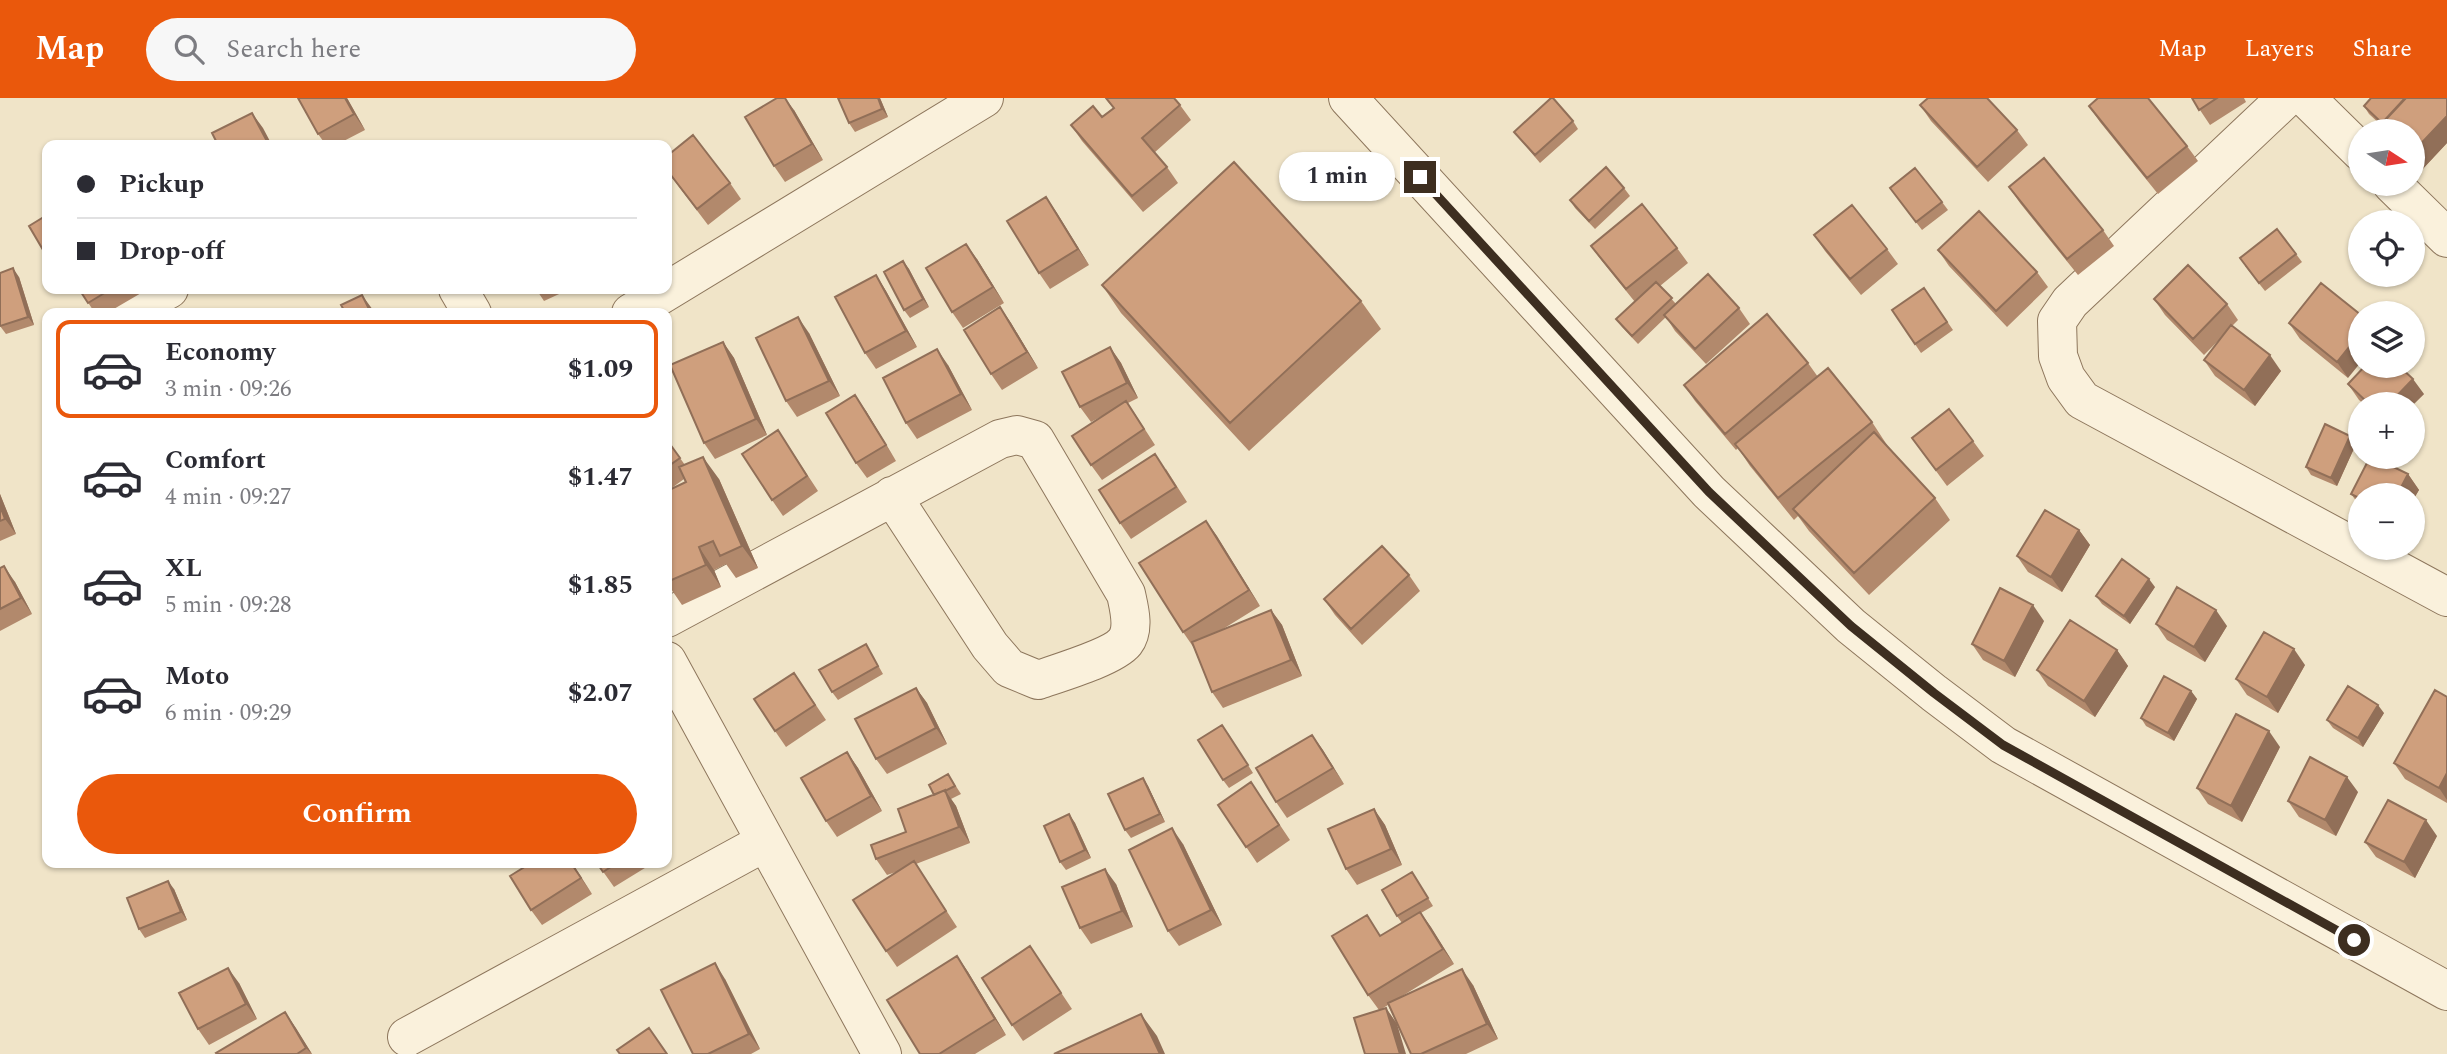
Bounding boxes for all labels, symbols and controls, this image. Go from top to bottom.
search box [146,18,636,81]
text: Map [35,24,104,74]
text: Search here [226,29,361,69]
icon: search [170,30,208,68]
text: Map [2158,31,2207,67]
text: Layers [2245,31,2315,67]
text: Share [2353,31,2412,67]
north arrow [2348,119,2426,196]
map controls [2348,119,2425,560]
callout: 1 min [1280,153,1396,202]
text: 1 min [1306,159,1368,194]
route end [1404,161,1436,193]
text: Pickup [119,164,204,204]
button: locate [2348,210,2425,287]
text: Drop-off [119,231,224,271]
button: layers [2348,301,2425,378]
text: Economy [165,332,275,372]
icon: car [81,338,144,401]
text: $1.09 [568,349,633,389]
text: 3 min · 09:26 [165,372,292,407]
button: + [2348,392,2425,469]
text: Comfort [165,440,266,480]
icon: car [81,446,144,509]
text: $1.47 [568,457,633,497]
text: 4 min · 09:27 [165,480,292,515]
button: − [2348,483,2425,560]
text: XL [165,548,202,588]
icon: car [81,554,144,617]
text: $1.85 [568,565,633,605]
text: 5 min · 09:28 [165,588,292,623]
text: Moto [165,656,229,696]
icon: car [81,662,144,725]
text: $2.07 [568,673,633,713]
text: 6 min · 09:29 [165,696,292,731]
button: Confirm [77,774,637,854]
route start [2338,924,2370,956]

